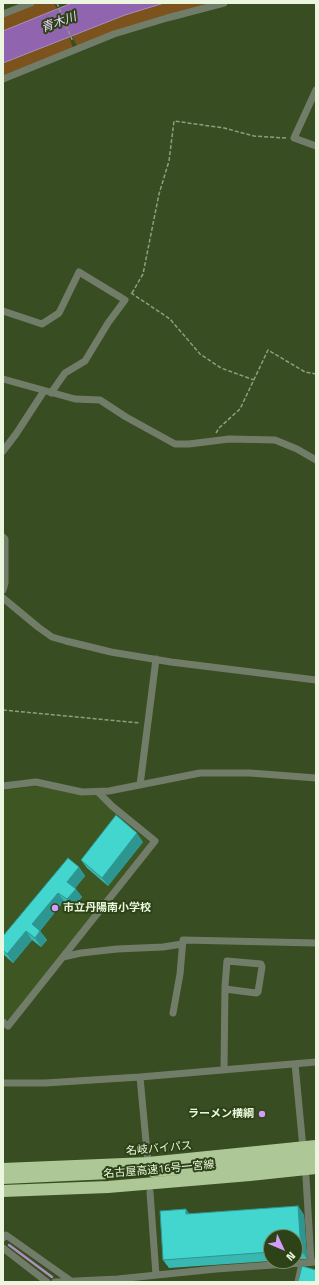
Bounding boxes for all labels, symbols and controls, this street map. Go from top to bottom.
water label: 青木川 [40,10,78,36]
place label: 市立丹陽南小学校 [63,901,151,915]
marker: 市立丹陽南小学校 [50,903,60,913]
place label: ラーメン横綱 [188,1107,254,1121]
marker: ラーメン横綱 [257,1109,267,1119]
street label: 名岐バイパス [126,1140,192,1158]
street label: 名古屋高速16号一宮線 [103,1159,215,1181]
north arrow [263,1229,303,1269]
text: N [283,1248,299,1265]

